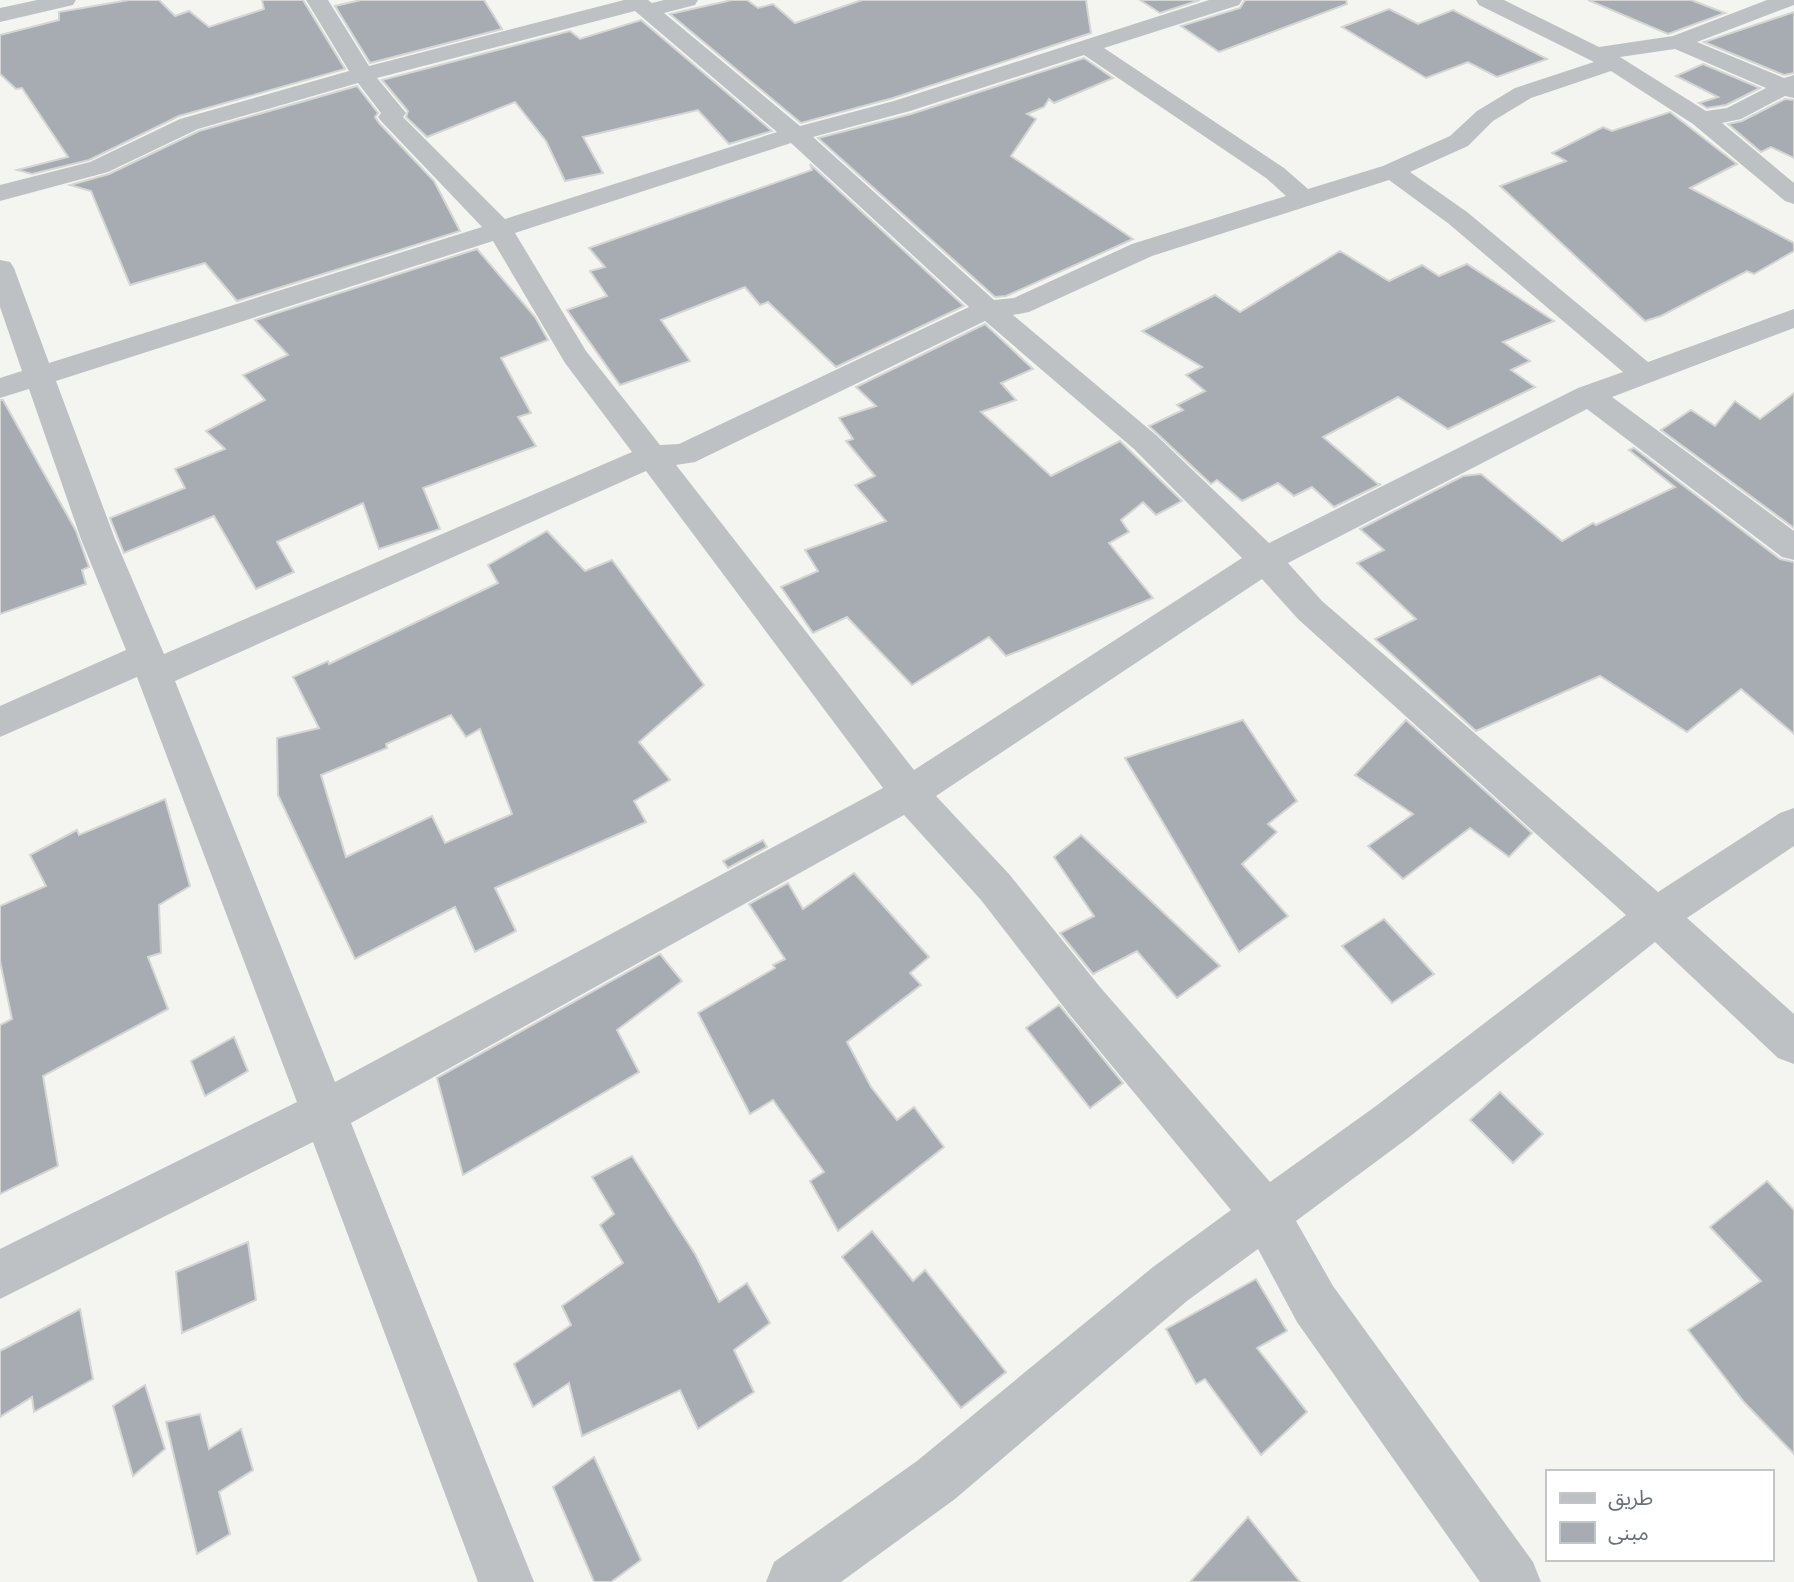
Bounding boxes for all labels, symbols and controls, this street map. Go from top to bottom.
legend [1546,1470,1773,1561]
text: طريق [1608,1485,1653,1511]
text: مبنى [1608,1520,1649,1545]

